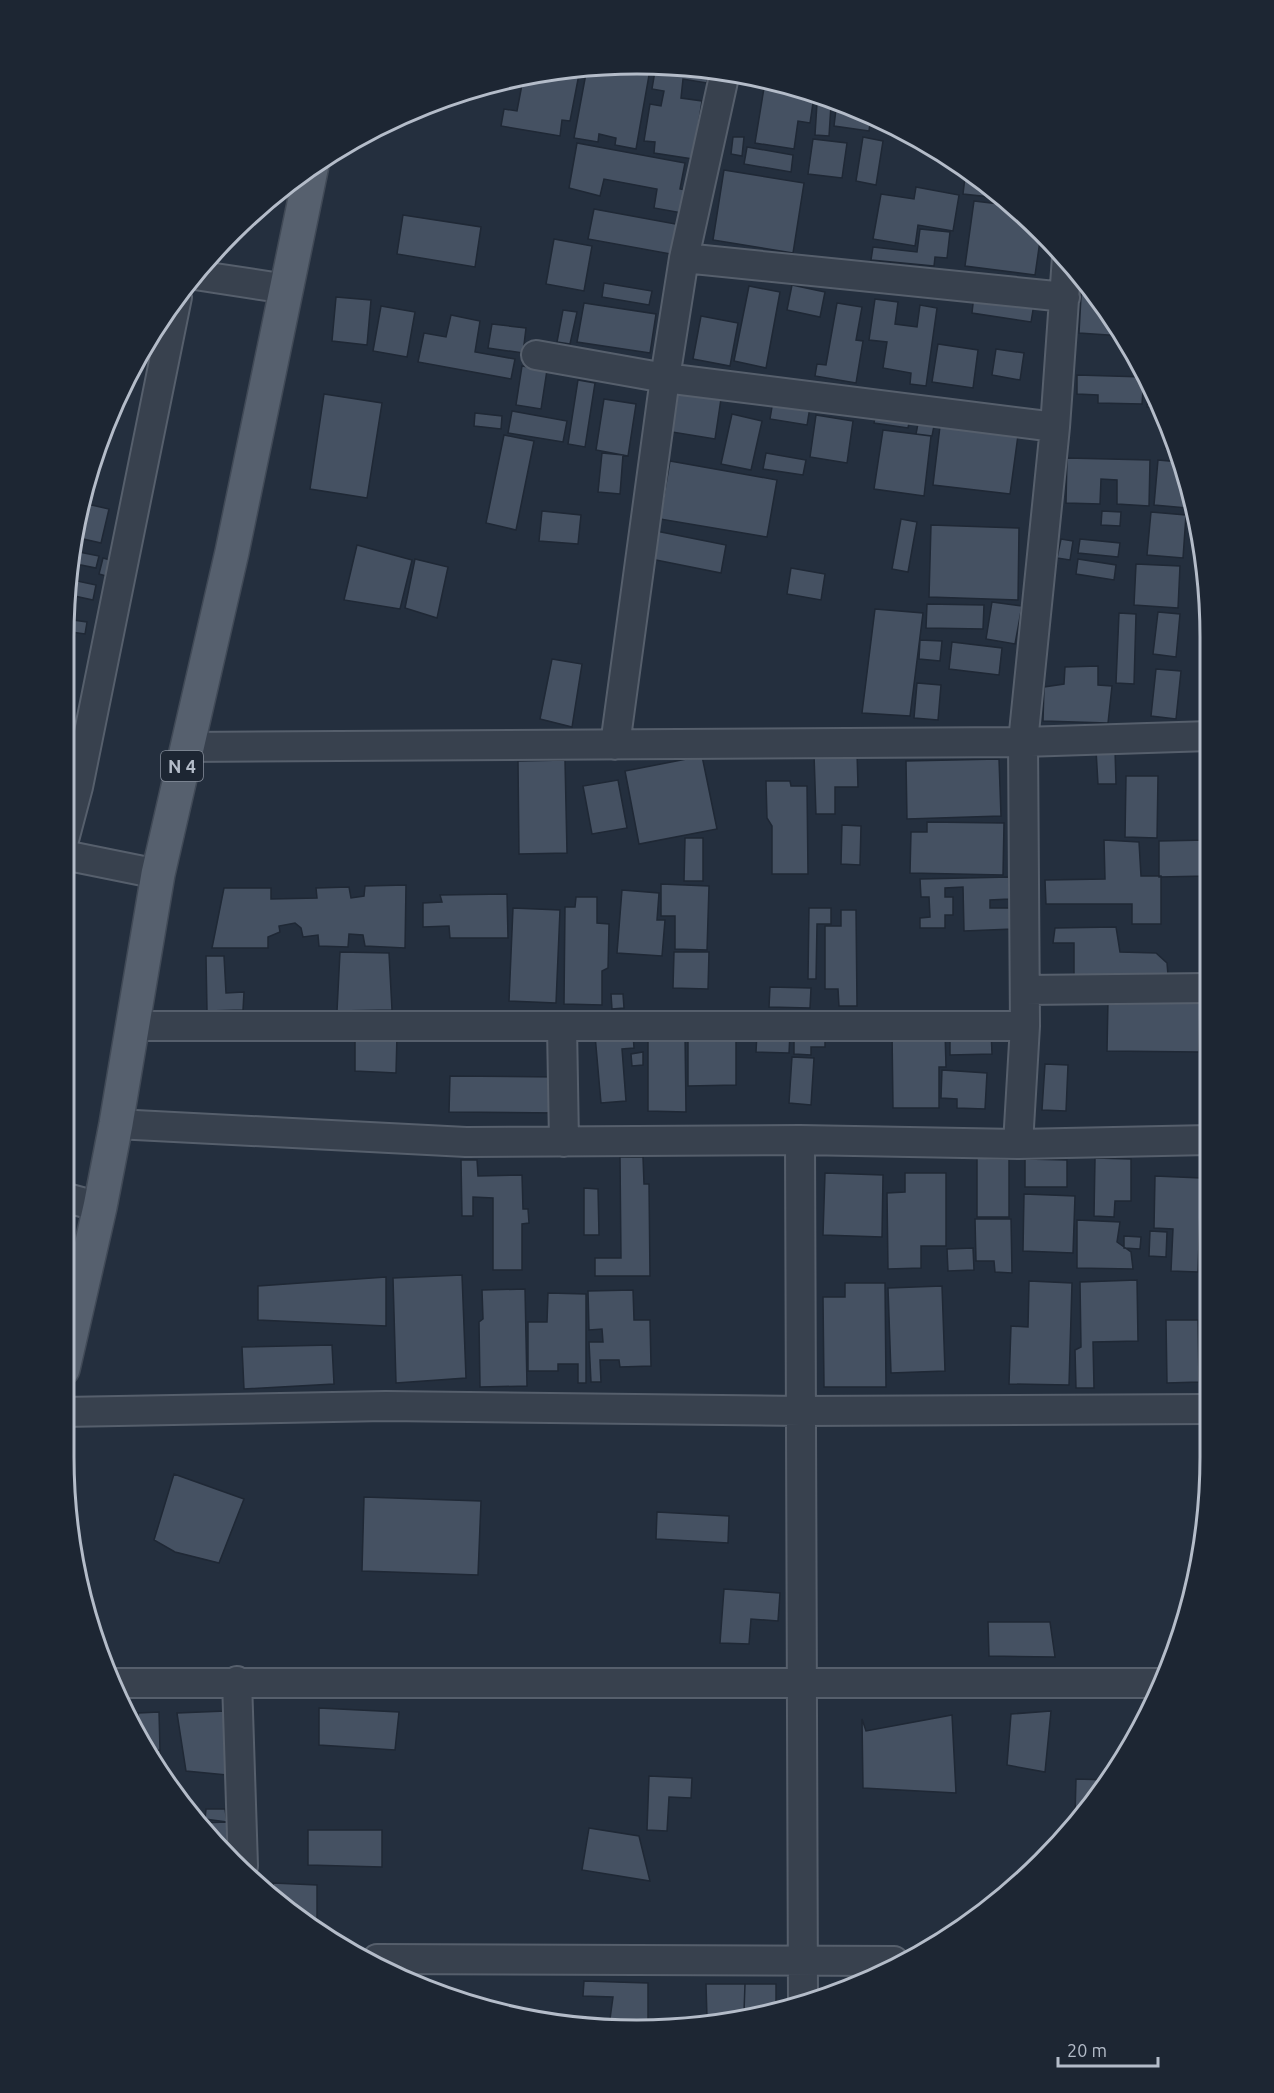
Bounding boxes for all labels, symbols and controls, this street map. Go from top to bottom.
road number: N 4 [161,751,203,781]
scale bar [1058,2030,1158,2068]
text: 20 m [1067,2040,1107,2060]

